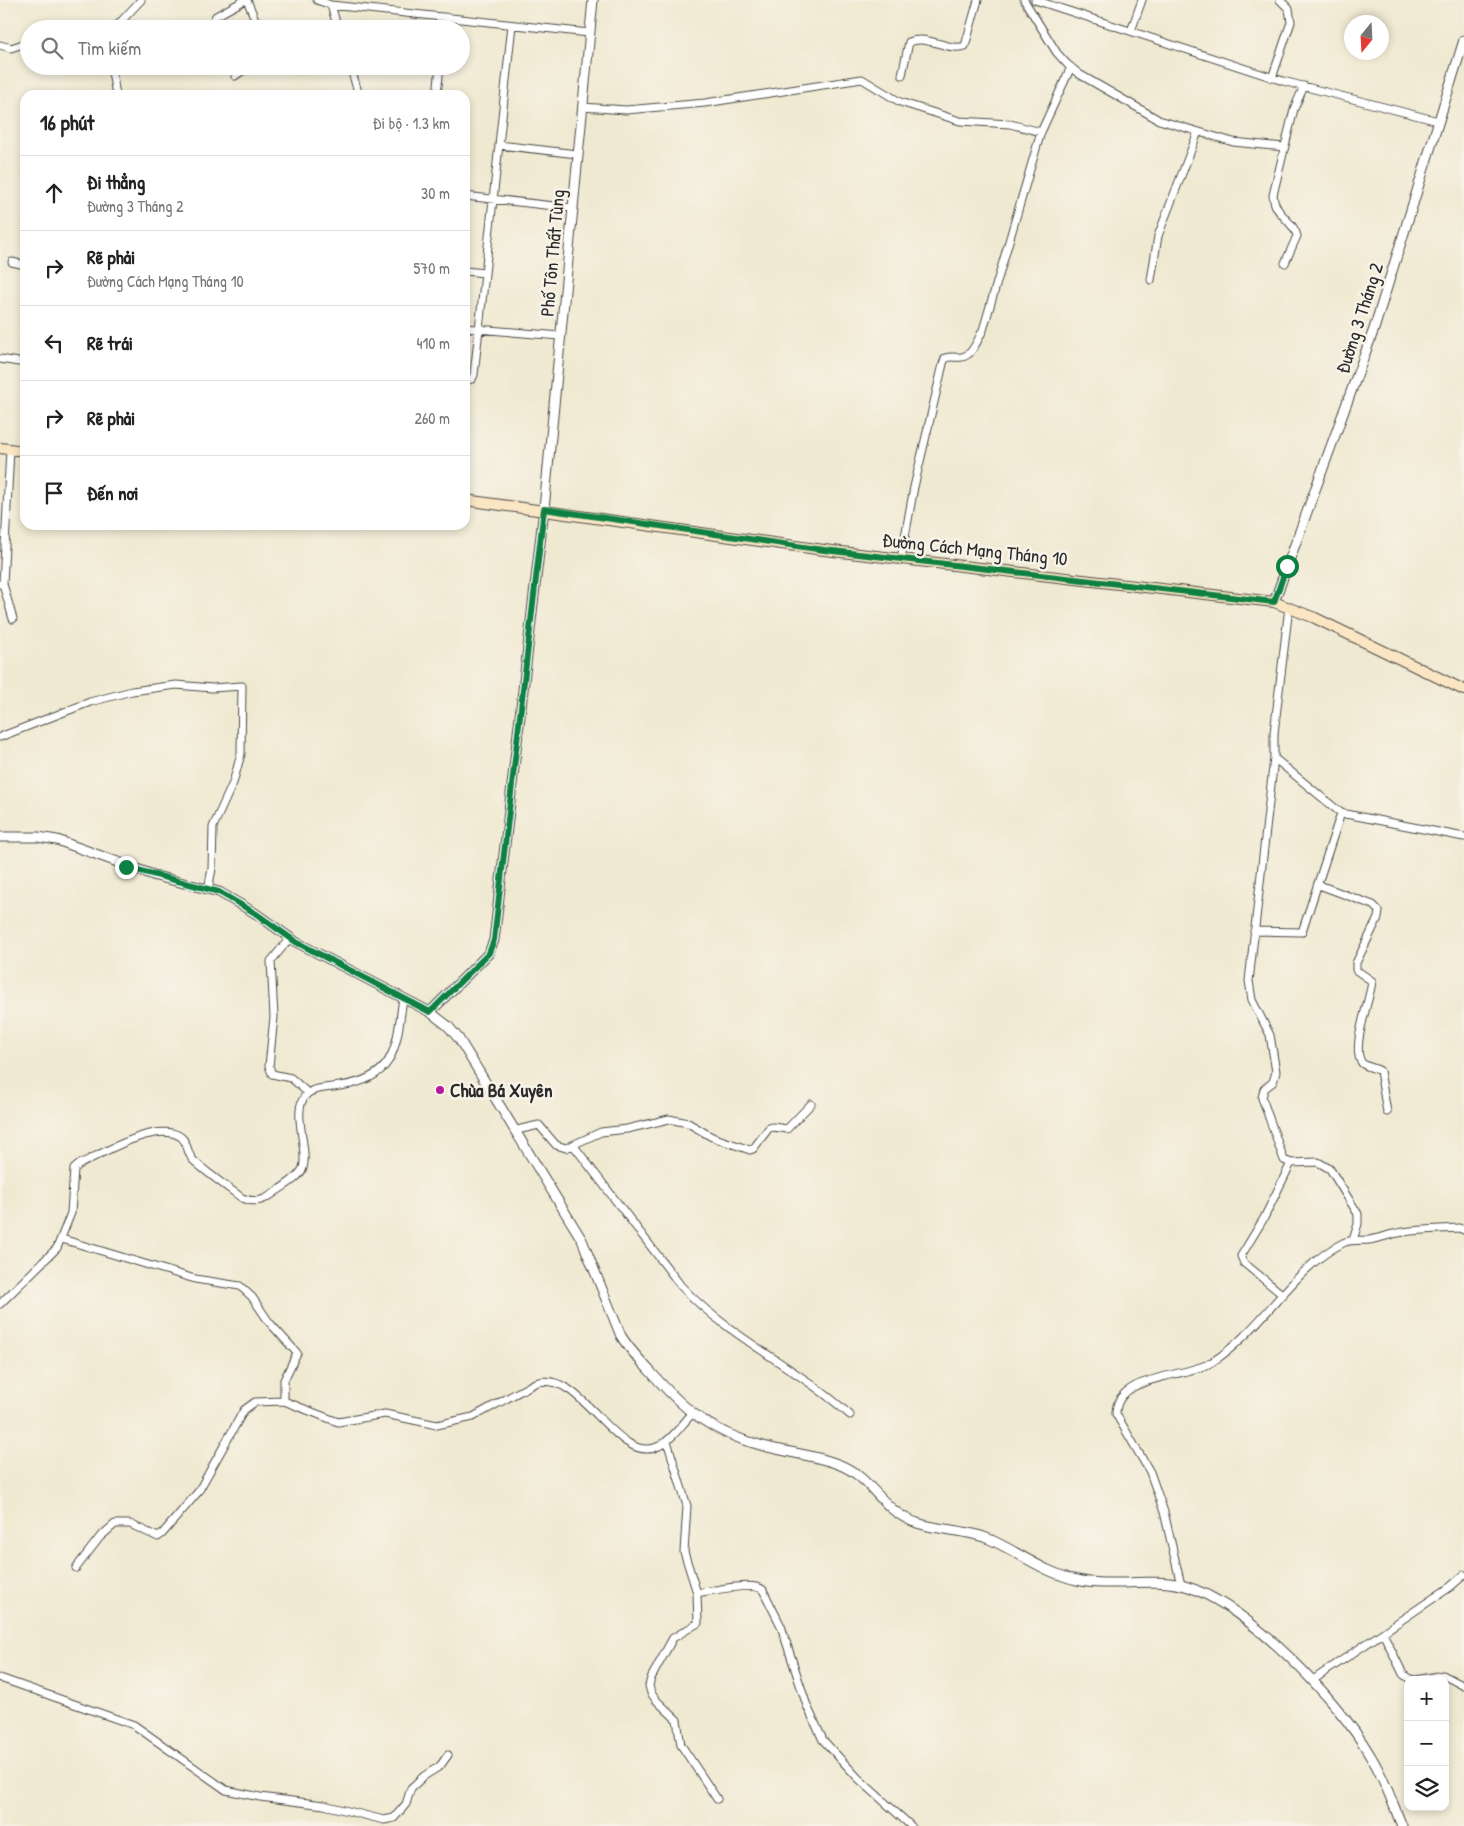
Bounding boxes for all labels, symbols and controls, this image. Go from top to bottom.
north arrow [1344,15,1389,60]
search box [20,20,470,75]
icon: search [38,34,66,62]
text: Tìm kiếm [78,35,141,61]
text: 16 phút [40,108,94,137]
text: Đi bộ · 1.3 km [373,112,450,134]
text: Đi thẳng [87,169,145,195]
icon: ahead [40,179,68,207]
text: 30 m [421,182,450,204]
street label: Phố Tôn Thất Tùng [533,188,571,318]
text: Đường 3 Tháng 2 [87,195,184,217]
text: Rẽ phải [87,244,135,270]
icon: right [40,254,68,282]
text: 570 m [414,257,450,279]
street label: Đường 3 Tháng 2 [1329,259,1389,377]
text: Đường Cách Mạng Tháng 10 [87,270,244,292]
icon: left [40,329,68,357]
text: Rẽ trái [87,330,133,356]
text: 410 m [416,332,450,354]
icon: right [40,404,68,432]
text: Rẽ phải [87,405,135,431]
text: 260 m [414,407,450,429]
icon: arrive [40,479,68,507]
text: Đến nơi [87,480,138,506]
street label: Đường Cách Mạng Tháng 10 [881,526,1069,572]
route start [1276,555,1299,578]
route end [115,856,138,879]
place label: Chùa Bá Xuyên [450,1077,553,1104]
marker: Chùa Bá Xuyên [434,1084,446,1096]
map controls [1404,1676,1449,1811]
button: + [1404,1676,1449,1721]
button: − [1404,1721,1449,1766]
button: layers [1404,1766,1449,1811]

